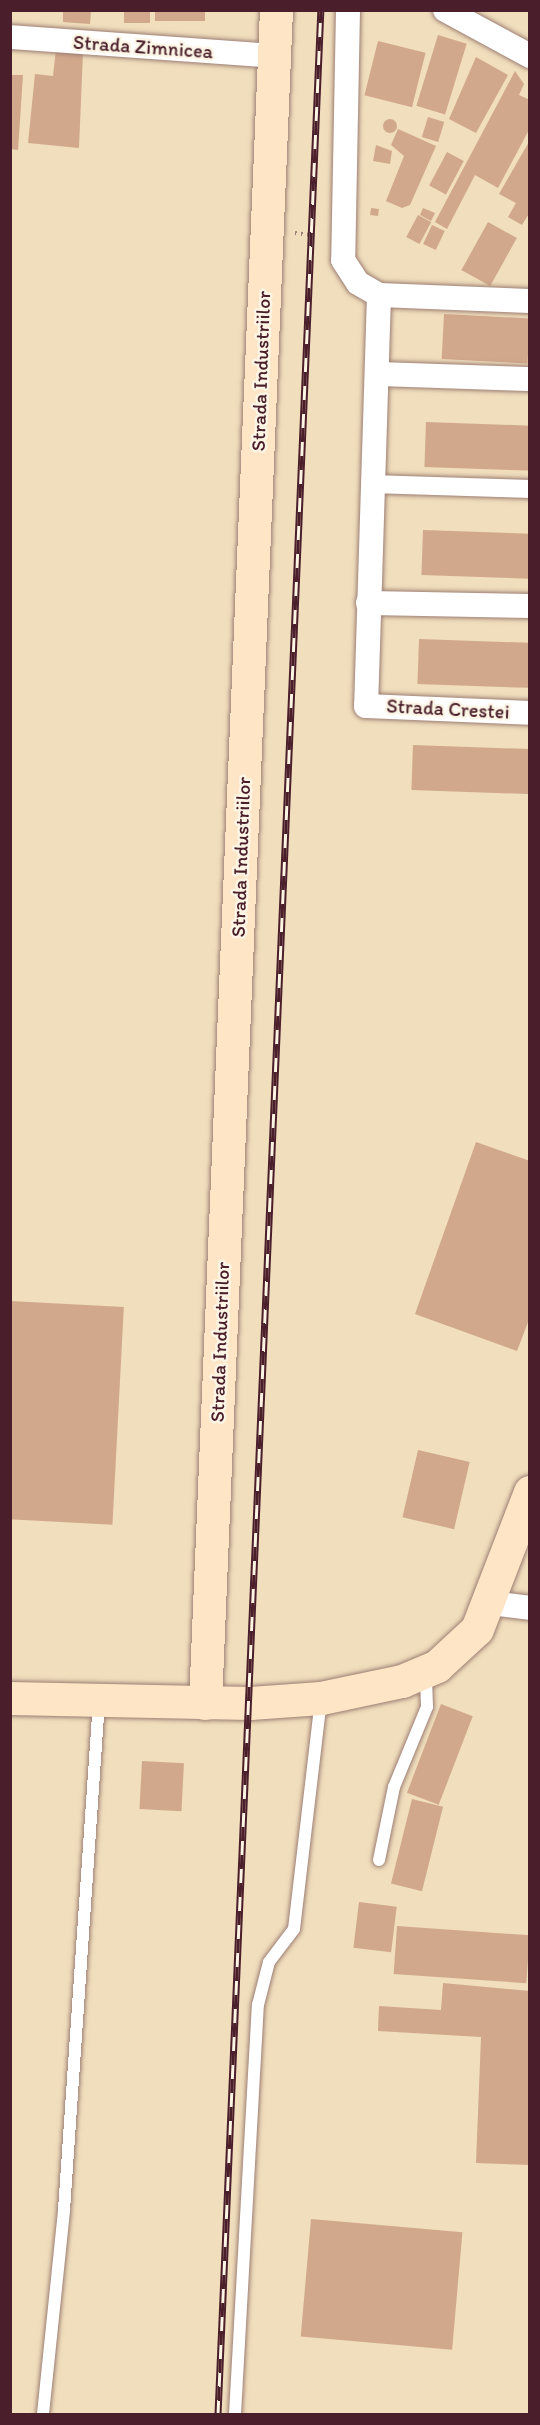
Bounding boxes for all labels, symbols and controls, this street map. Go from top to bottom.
street label: Strada Zimnicea [72,30,214,64]
street label: Strada Industriilor [246,290,276,452]
street label: Strada Crestei [386,694,510,724]
street label: Strada Industriilor [226,776,256,938]
street label: Strada Industriilor [205,1261,235,1423]

